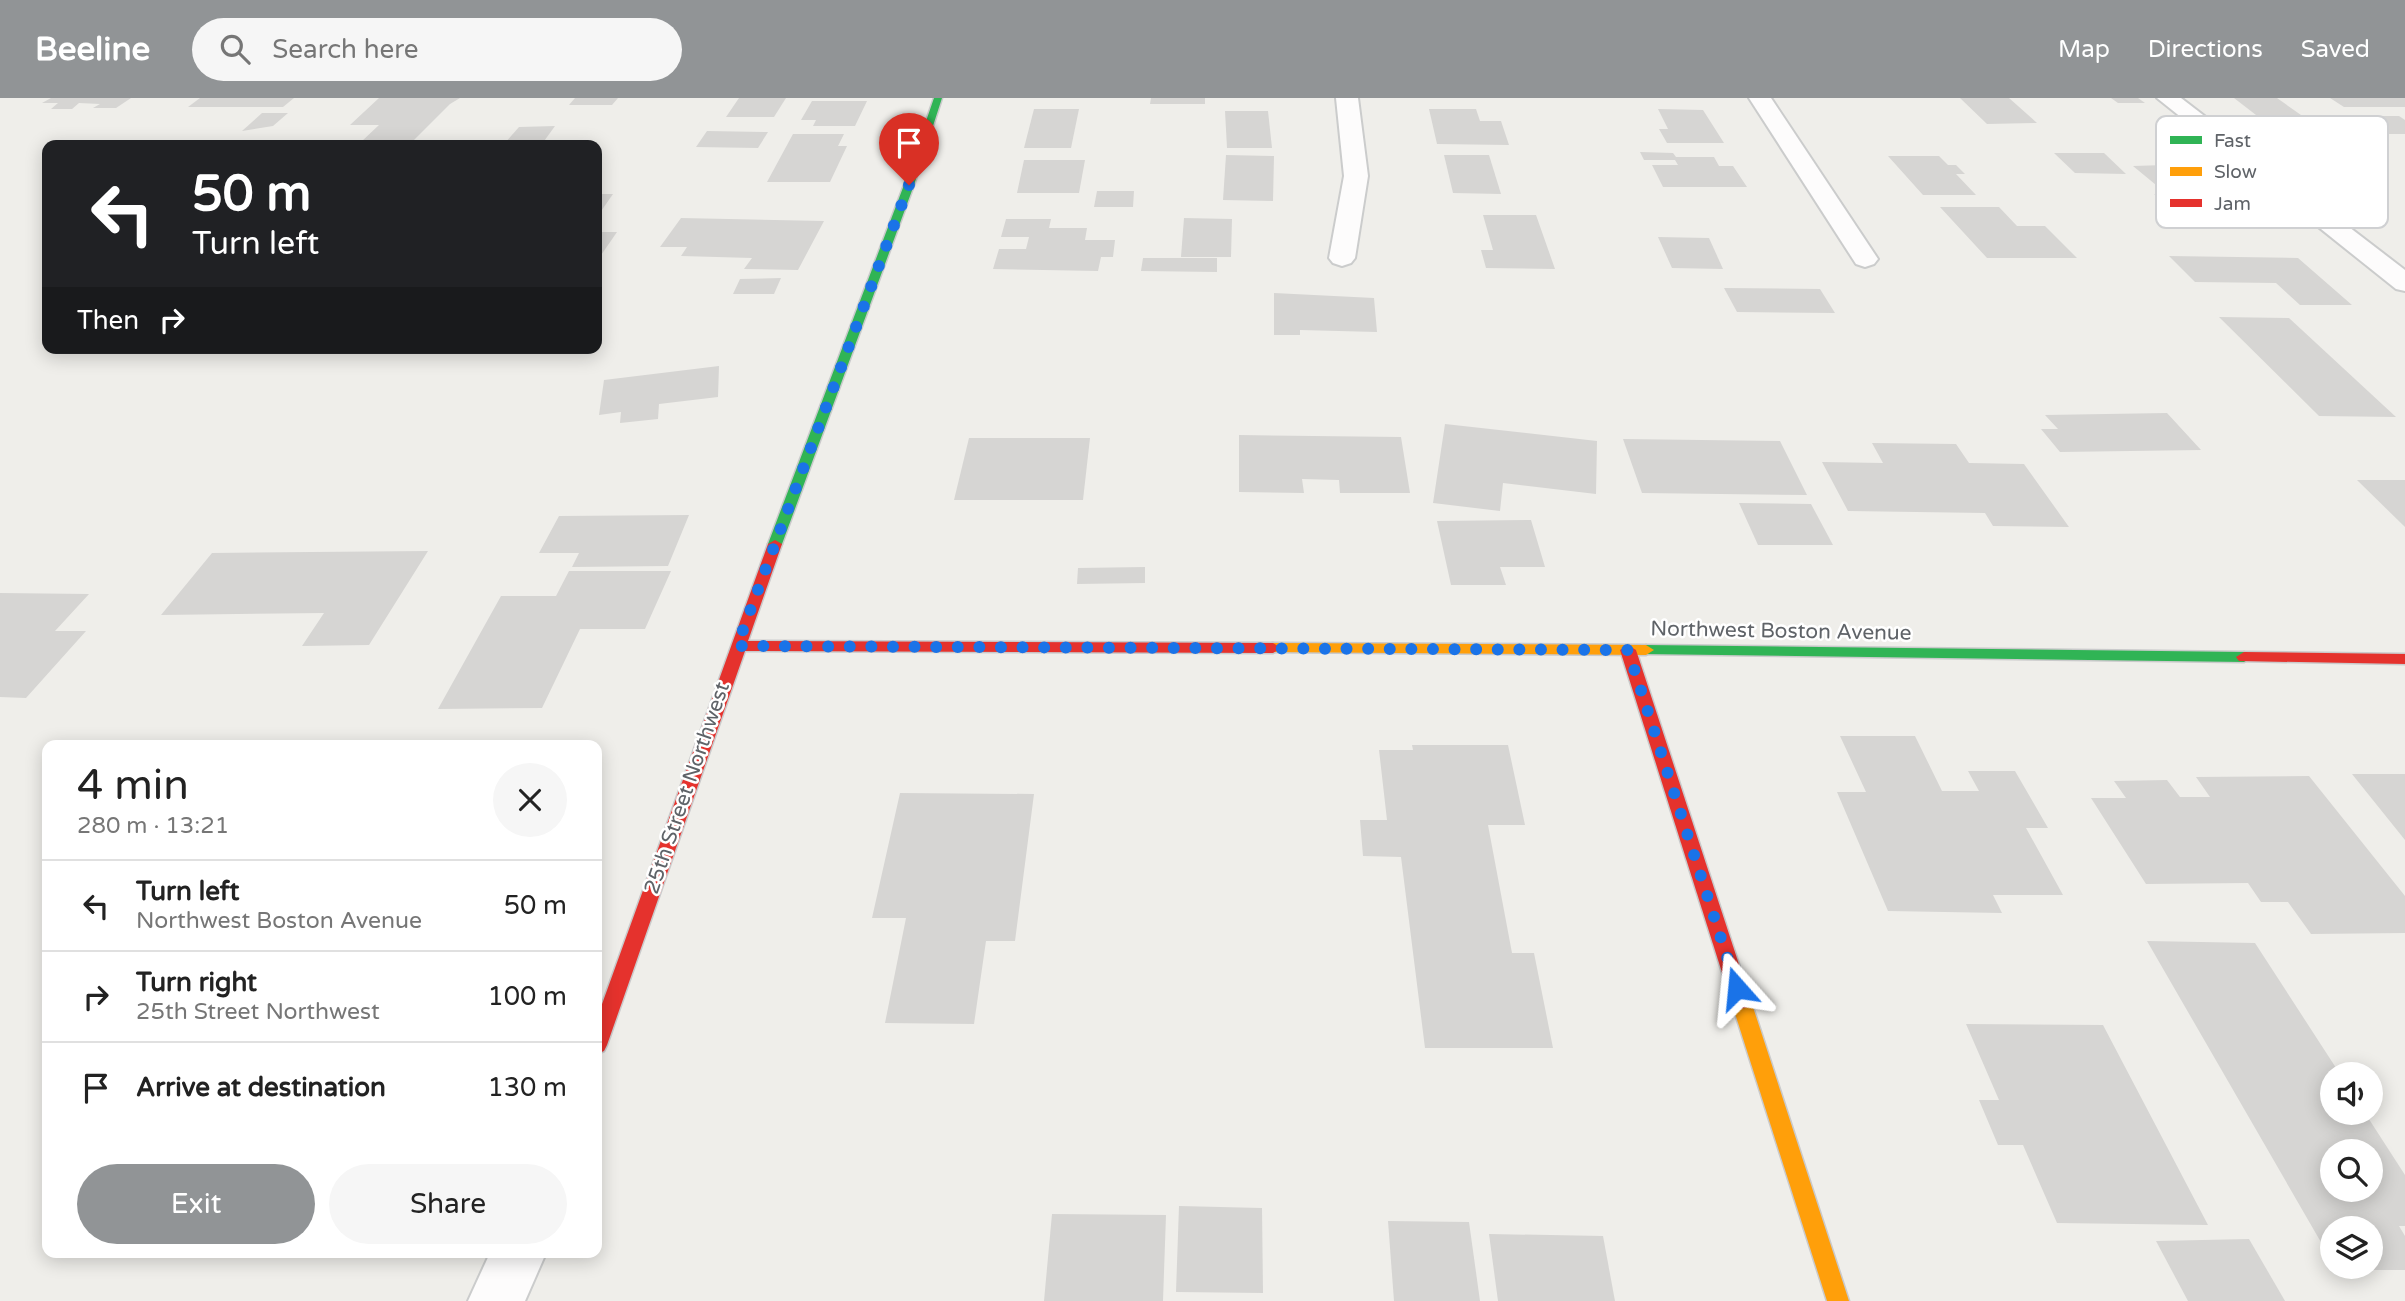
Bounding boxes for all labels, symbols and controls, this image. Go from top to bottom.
search box [192,18,682,81]
text: Beeline [35,30,150,69]
icon: search [216,30,254,68]
text: Search here [272,34,418,65]
text: Map [2058,35,2110,64]
text: Directions [2148,35,2263,64]
text: Saved [2301,35,2370,64]
pin [879,113,939,185]
legend [2156,116,2388,228]
icon: arrive [890,124,928,162]
text: Fast [2214,130,2251,152]
text: Slow [2214,161,2257,183]
text: 50 m [192,165,311,224]
icon: left [77,168,168,259]
text: Jam [2214,193,2251,215]
text: Turn left [192,225,319,263]
icon: right [153,301,191,339]
text: Then [77,305,139,336]
street label: Northwest Boston Avenue [1650,616,1912,646]
street label: 25th Street Northwest [639,679,735,897]
text: 4 min [77,760,189,811]
button: close [493,763,567,837]
text: 280 m · 13:21 [77,812,229,840]
text: Turn left [136,876,239,907]
icon: left [77,887,115,925]
text: 50 m [504,890,567,921]
text: Northwest Boston Avenue [136,907,422,935]
position arrow [1700,951,1774,1025]
text: Turn right [136,967,257,998]
icon: right [77,978,115,1016]
text: 100 m [487,981,567,1012]
text: 25th Street Northwest [136,998,380,1026]
map controls [2320,1062,2383,1279]
button: sound [2320,1062,2383,1125]
icon: arrive [77,1069,115,1107]
text: Arrive at destination [136,1072,386,1103]
text: 130 m [487,1072,567,1103]
button: search [2320,1139,2383,1202]
button: Exit [77,1164,315,1244]
button: Share [329,1164,567,1244]
button: layers [2320,1216,2383,1279]

